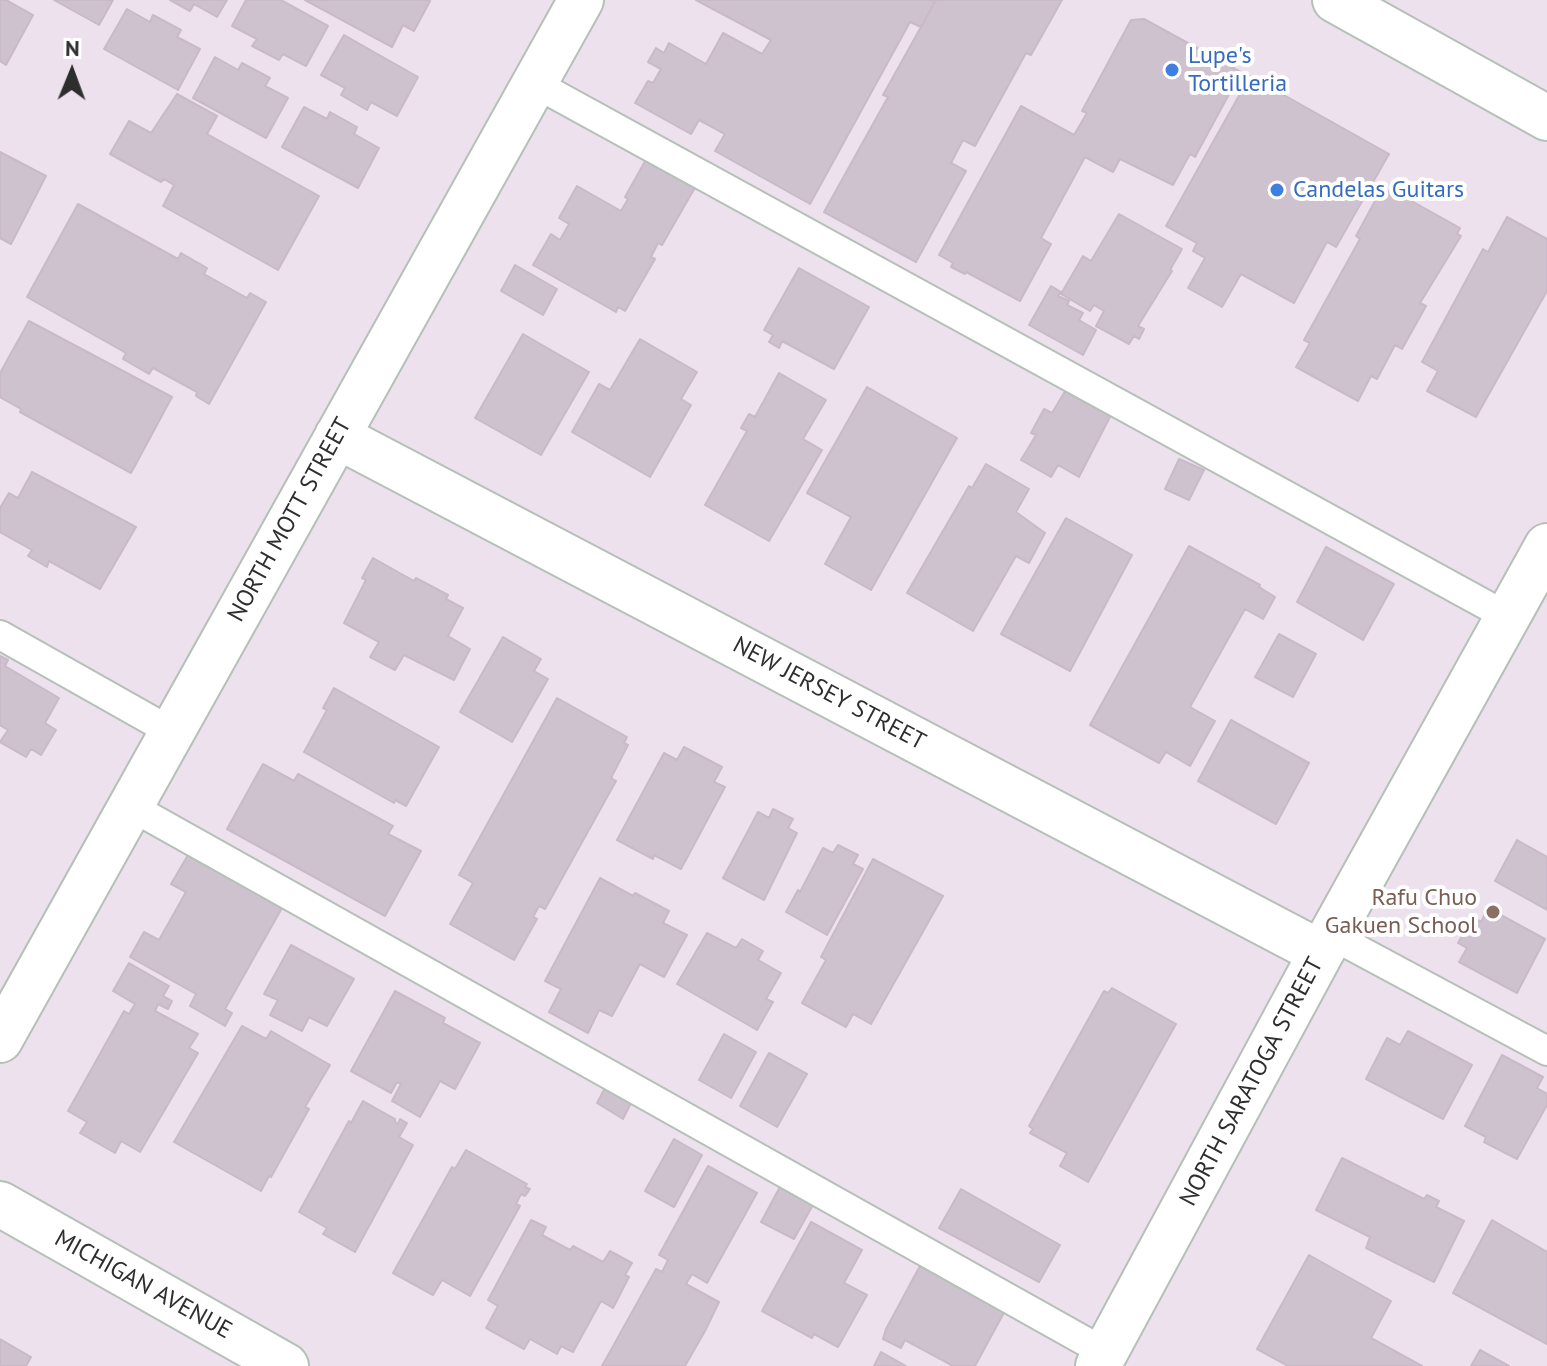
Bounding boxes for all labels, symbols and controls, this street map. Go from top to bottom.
north arrow [32,32,112,112]
text: N [65,34,80,62]
place label: Lupe's Tortilleria [1188,42,1287,98]
marker: Lupe's Tortilleria [1163,61,1181,79]
place label: Candelas Guitars [1293,176,1464,204]
marker: Candelas Guitars [1268,181,1286,199]
street label: NORTH MOTT STREET [222,413,358,627]
street label: NEW JERSEY STREET [728,631,930,757]
place label: Rafu Chuo Gakuen School [1325,884,1477,940]
marker: Rafu Chuo Gakuen School [1484,903,1502,921]
street label: NORTH SARATOGA STREET [1174,953,1330,1211]
street label: MICHIGAN AVENUE [49,1224,237,1346]

